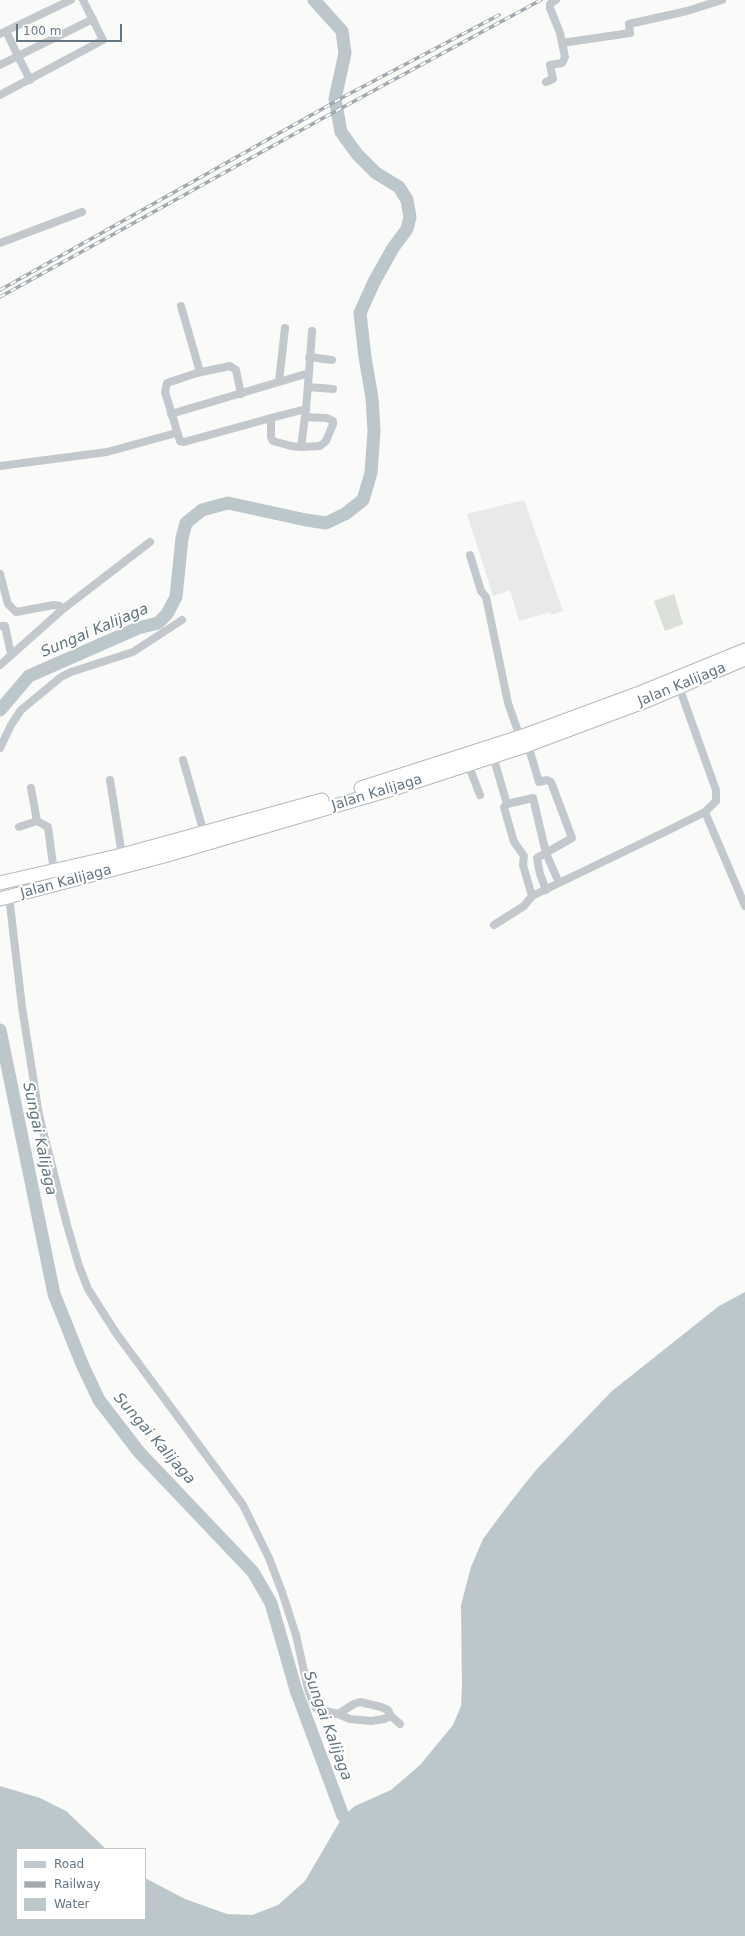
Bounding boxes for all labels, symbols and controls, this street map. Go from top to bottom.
scale bar [18,16,124,42]
text: 100 m [23,24,61,38]
water label: Sungai Kalijaga [39,600,151,662]
street label: Jalan Kalijaga [635,660,729,710]
street label: Jalan Kalijaga [330,771,424,815]
street label: Jalan Kalijaga [19,862,113,902]
water label: Sungai Kalijaga [18,1081,60,1197]
water label: Sungai Kalijaga [109,1390,199,1488]
water label: Sungai Kalijaga [299,1669,355,1783]
legend [16,1848,146,1920]
text: Road [54,1857,84,1871]
text: Railway [54,1877,100,1891]
text: Water [54,1897,89,1911]

